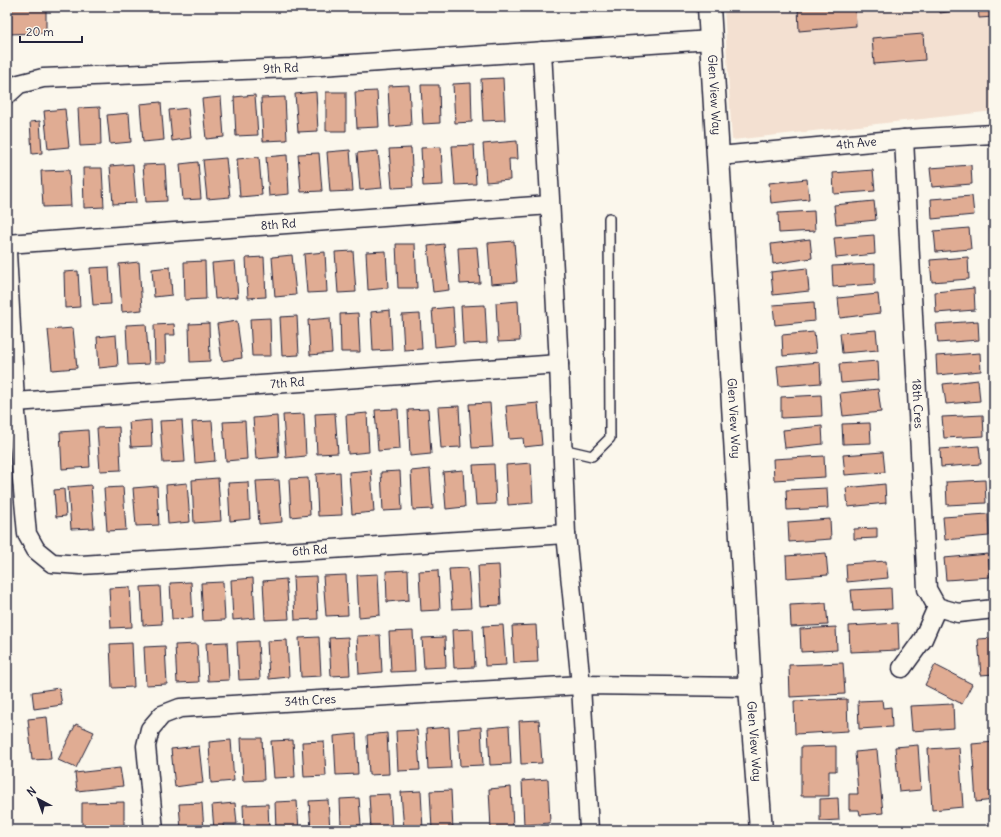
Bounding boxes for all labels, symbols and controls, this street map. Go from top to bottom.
scale bar [20,18,82,44]
text: 20 m [26,24,54,39]
street label: Glen View Way [705,54,725,136]
street label: 9th Rd [263,60,299,76]
street label: 4th Ave [835,134,877,152]
street label: 8th Rd [260,215,296,233]
street label: 7th Rd [270,374,305,391]
street label: Glen View Way [724,377,744,459]
street label: 18th Cres [909,378,927,429]
street label: 6th Rd [292,541,328,558]
street label: 34th Cres [284,691,337,709]
street label: Glen View Way [744,701,765,782]
north arrow [18,779,58,819]
text: N [24,784,39,799]

